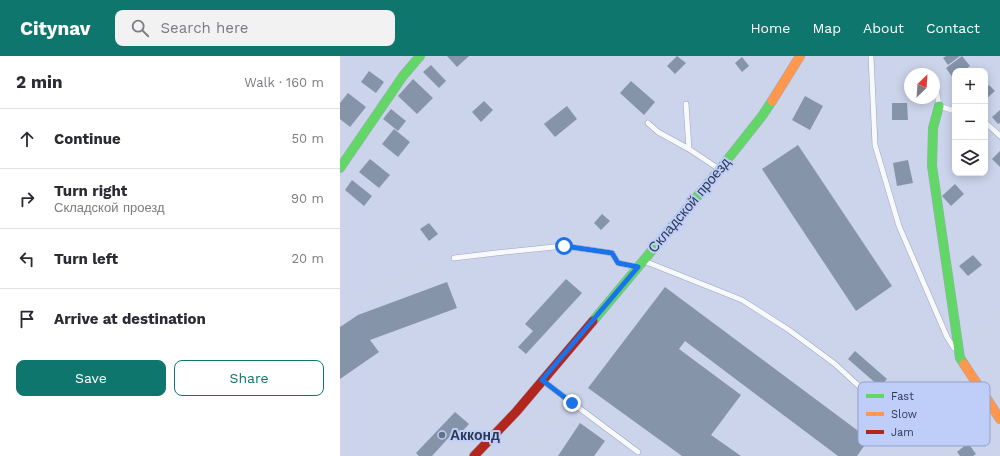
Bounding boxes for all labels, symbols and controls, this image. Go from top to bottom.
search box [115,10,395,46]
text: Citynav [20,17,91,40]
icon: search [129,17,151,39]
text: Search here [161,19,248,37]
text: Home [750,20,790,36]
text: Map [812,20,841,36]
text: About [863,20,904,36]
text: Contact [926,20,980,36]
north arrow [904,68,940,104]
map controls [952,68,988,176]
button: + [952,68,988,104]
text: 2 min [16,72,62,92]
text: Walk · 160 m [244,75,324,90]
button: − [952,104,988,140]
icon: ahead [16,128,38,150]
text: Continue [54,130,121,148]
text: 50 m [292,131,324,146]
button: layers [952,140,988,176]
street label: Складской проезд [645,154,733,256]
text: Turn right [54,182,127,200]
icon: right [16,188,38,210]
text: 90 m [291,191,324,206]
text: Складской проезд [54,200,165,215]
route start [555,237,573,255]
icon: left [16,248,38,270]
text: Turn left [54,250,118,268]
text: 20 m [292,251,324,266]
icon: arrive [16,308,38,330]
text: Arrive at destination [54,310,206,328]
button: Save [16,360,166,396]
button: Share [174,360,324,396]
legend [858,382,990,446]
text: Fast [891,390,914,403]
route end [563,394,581,412]
text: Slow [891,408,917,421]
text: Jam [891,426,914,439]
place label: Акконд [450,427,500,443]
marker: Акконд [437,430,447,440]

